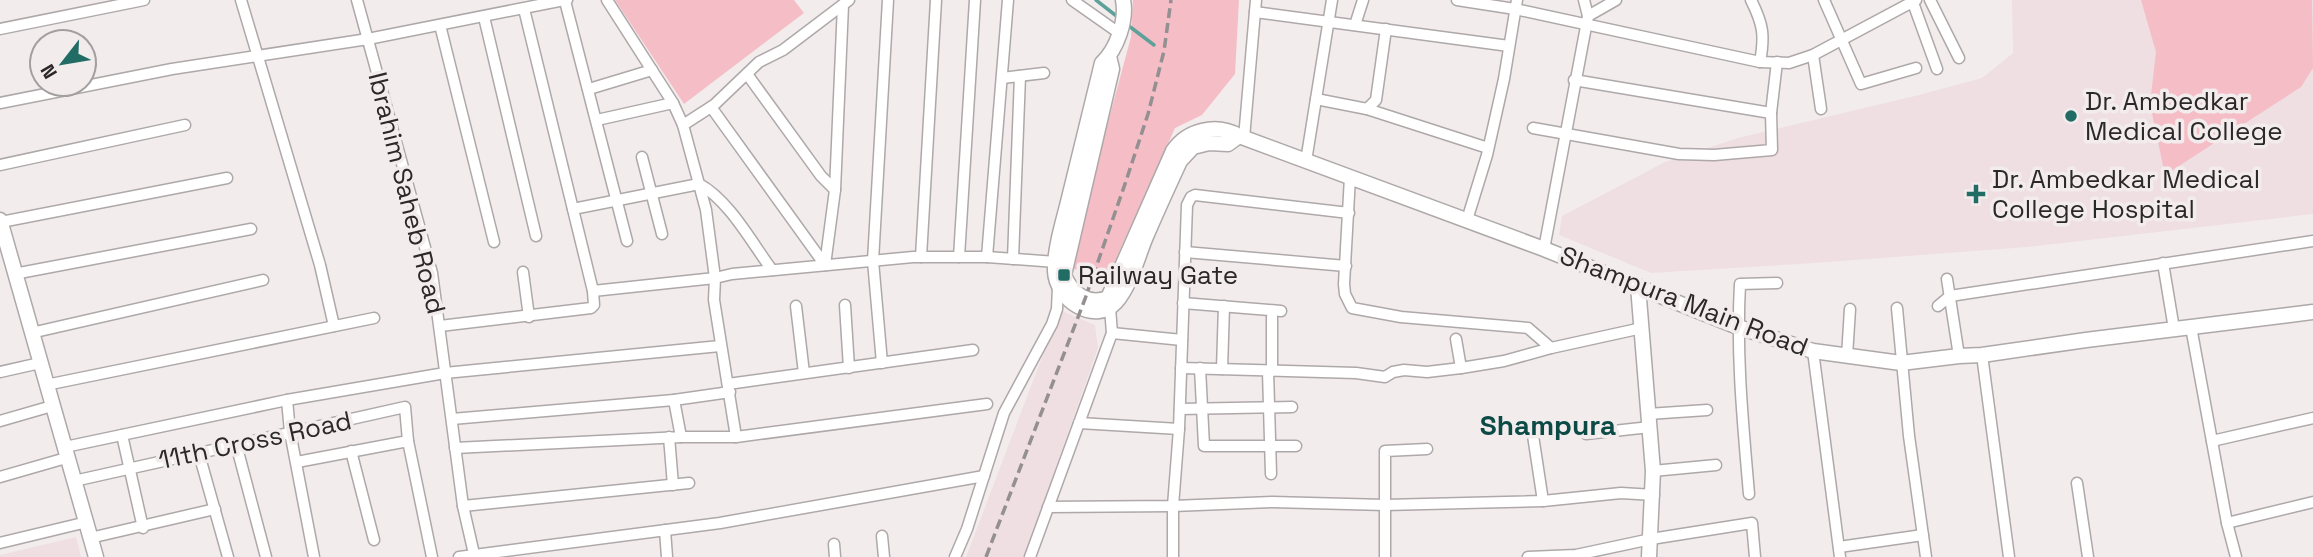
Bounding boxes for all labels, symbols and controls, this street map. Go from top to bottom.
north arrow [28,28,98,98]
text: N [35,60,63,83]
street label: Ibrahim Saheb Road [360,68,454,318]
place label: Dr. Ambedkar Medical College [2085,84,2283,148]
marker: Dr. Ambedkar Medical College [2063,108,2079,124]
place label: Dr. Ambedkar Medical College Hospital [1992,162,2260,226]
marker: Dr. Ambedkar Medical College Hospital [1966,184,1986,204]
street label: Shampura Main Road [1555,238,1813,364]
place label: Railway Gate [1078,258,1238,292]
marker: Railway Gate [1056,267,1072,283]
street label: 11th Cross Road [155,403,355,477]
district label: Shampura [1480,407,1616,443]

